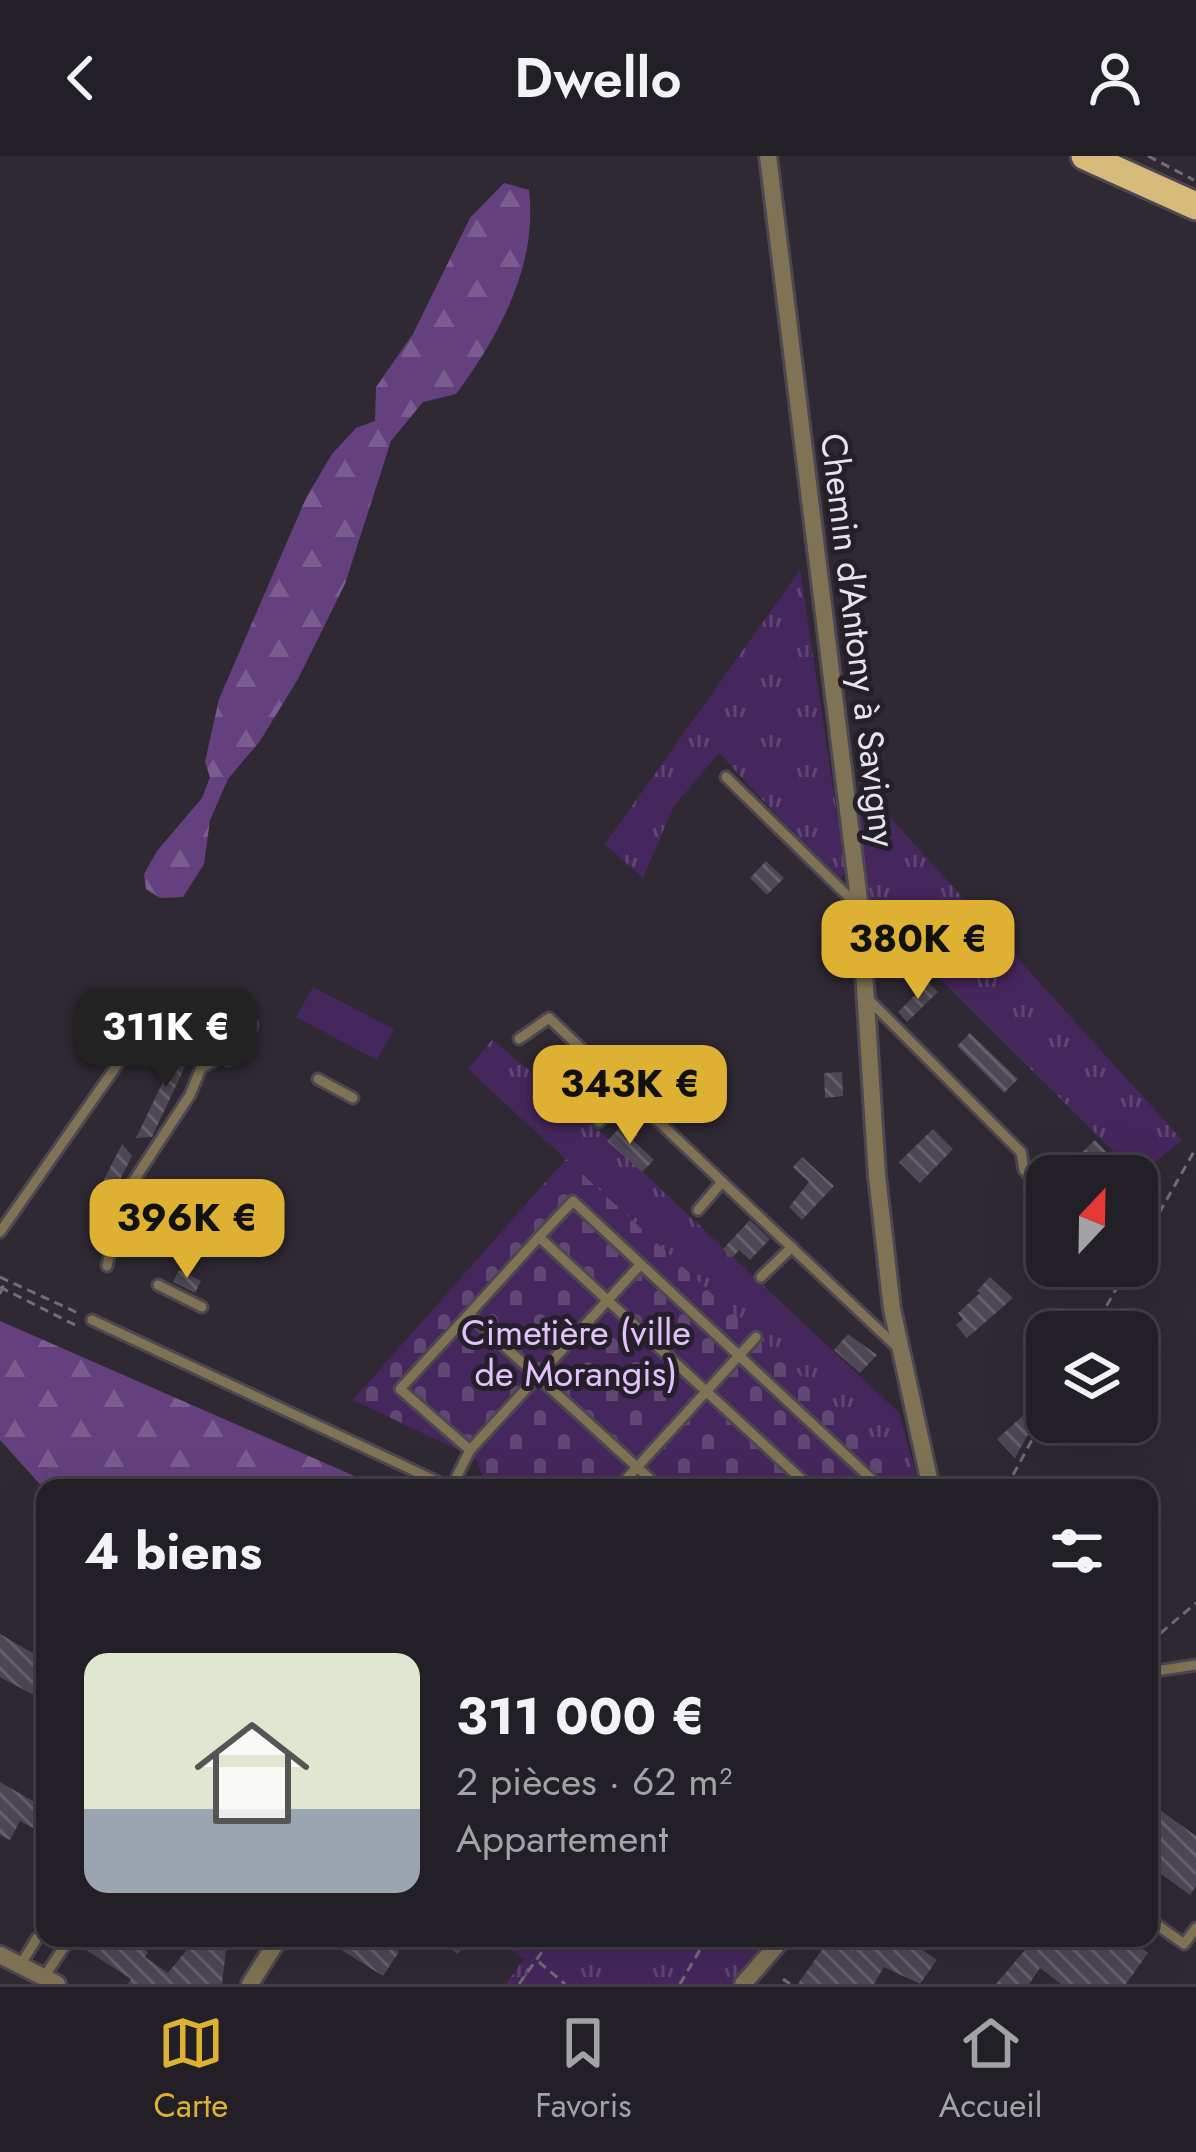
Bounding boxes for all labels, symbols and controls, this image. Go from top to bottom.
text: Dwello [514,39,682,117]
icon: back [48,45,114,111]
icon: person [1082,45,1148,111]
street label: Chemin d'Antony à Savigny [808,430,910,850]
pin: 380K € [820,900,1016,1002]
text: 380K € [849,910,988,967]
pin: 311K € [68,988,264,1090]
text: 311K € [102,998,230,1055]
pin: 343K € [532,1045,728,1147]
text: 343K € [560,1055,700,1112]
north arrow [1026,1155,1158,1287]
map controls [1026,1155,1158,1443]
pin: 396K € [89,1179,285,1281]
text: 396K € [117,1189,257,1246]
park label: Cimetière (ville de Morangis) [461,1306,691,1399]
button: layers [1026,1311,1158,1443]
text: 4 biens [84,1514,262,1588]
icon: filters [1044,1518,1110,1584]
text: 311 000 € [456,1679,705,1753]
icon: home [180,1701,324,1845]
text: 2 pièces · 62 m² [456,1753,732,1810]
text: Appartement [456,1810,668,1867]
tab: Carte [153,2010,228,2129]
tab: Favoris [535,2010,632,2129]
tab: Accueil [939,2010,1042,2129]

